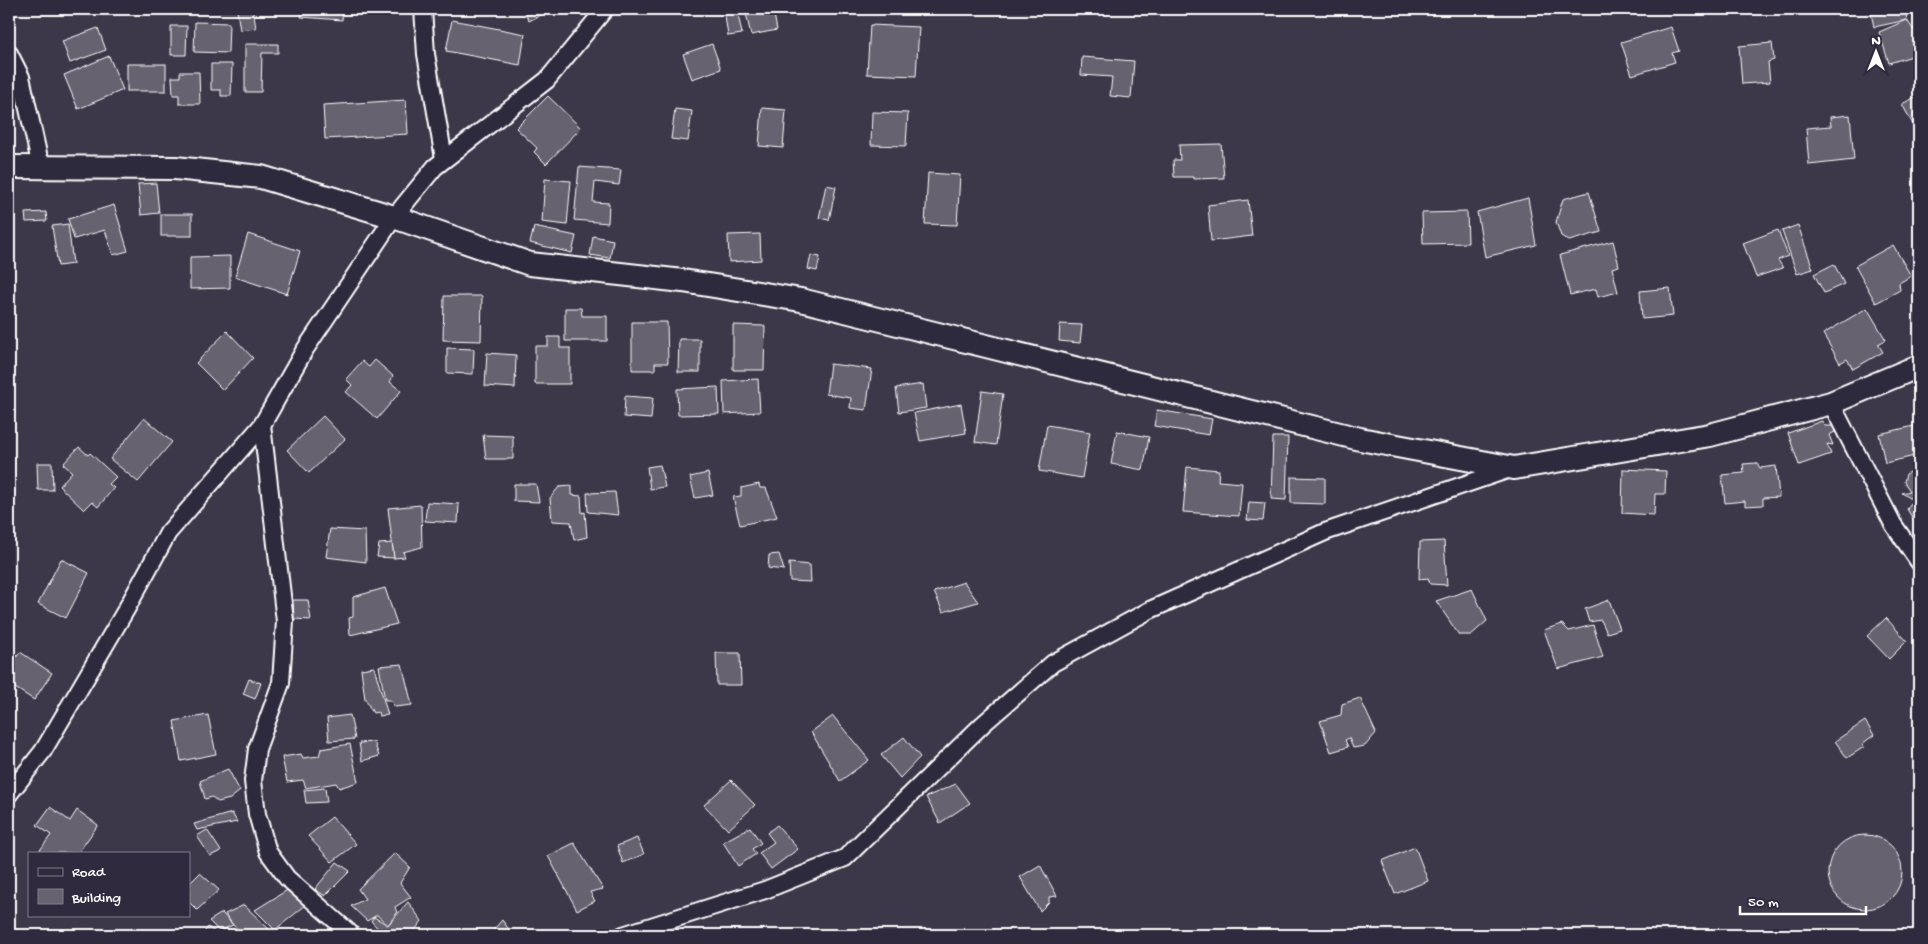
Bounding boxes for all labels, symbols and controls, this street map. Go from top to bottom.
north arrow [1850,28,1900,78]
text: N [1871,33,1881,50]
legend [28,852,190,916]
text: Road [72,864,106,882]
scale bar [1740,884,1867,916]
text: Building [71,890,121,908]
text: 50 m [1748,894,1779,912]

